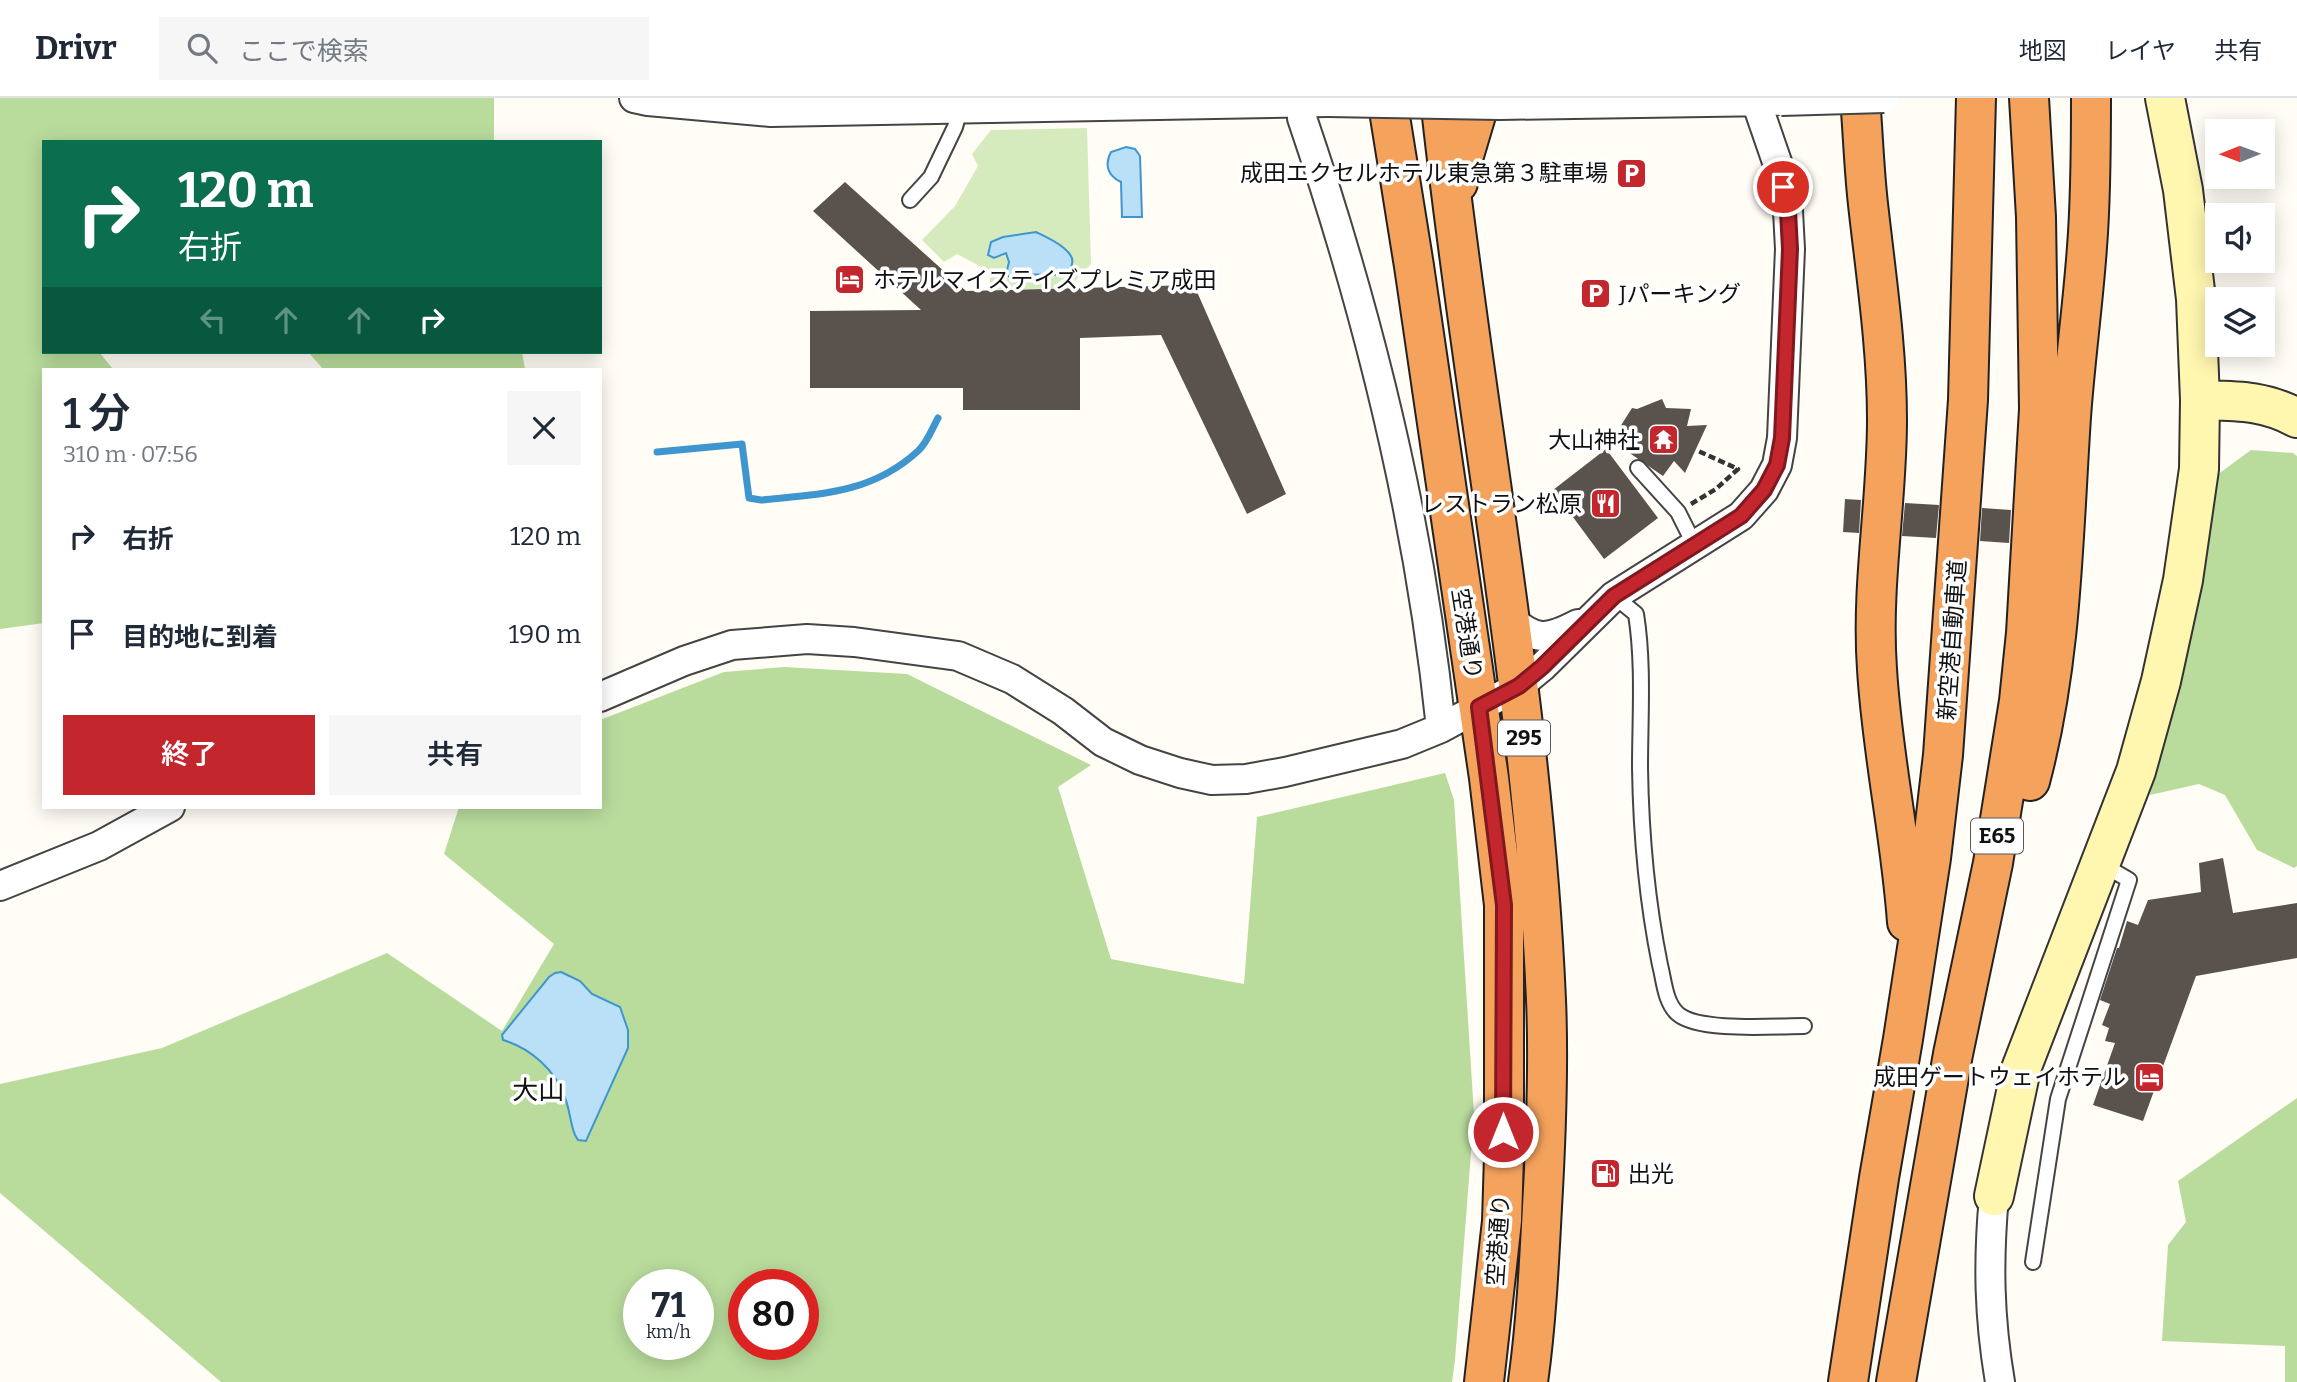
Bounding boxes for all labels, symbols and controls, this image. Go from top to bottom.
search box [159,17,649,80]
text: Drivr [35,28,117,68]
icon: search [183,29,221,67]
text: ここで検索 [239,36,369,67]
text: 地図 [2019,37,2067,65]
text: レイヤ [2105,37,2176,65]
text: 共有 [2214,37,2262,65]
north arrow [2205,119,2275,189]
map controls [2205,119,2275,357]
parking icon: 成田エクセルホテル東急第３駐車場 [1614,156,1648,190]
pin [1753,157,1813,217]
place label: 成田エクセルホテル東急第３駐車場 [1240,159,1608,187]
text: 120 m [178,161,313,220]
icon: right [63,168,154,259]
icon: arrive [1764,168,1802,206]
button: sound [2205,203,2275,273]
text: 右折 [178,228,242,266]
hotel icon: ホテルマイステイズプレミア成田 [833,263,867,297]
place label: ホテルマイステイズプレミア成田 [873,266,1217,294]
parking icon: Jパーキング [1579,277,1613,311]
place label: Jパーキング [1618,280,1741,308]
button: layers [2205,287,2275,357]
icon: left [194,301,232,339]
icon: ahead [267,301,305,339]
icon: ahead [340,301,378,339]
icon: right [413,301,451,339]
text: 1 分 [63,389,131,439]
button: close [507,391,581,465]
temple icon: 大山神社 [1646,423,1680,457]
place label: 大山神社 [1548,426,1640,454]
text: 310 m · 07:56 [63,440,198,468]
restaurant icon: レストラン松原 [1588,487,1622,521]
place label: レストラン松原 [1421,490,1582,518]
icon: right [63,517,101,555]
text: 120 m [510,521,581,552]
text: 右折 [122,524,174,555]
street label: 新空港自動車道 [1932,559,1972,721]
street label: 空港通り [1446,586,1488,682]
icon: arrive [63,615,101,653]
text: 190 m [509,619,581,650]
text: 目的地に到着 [122,622,278,653]
button: 終了 [63,715,315,795]
button: 共有 [329,715,581,795]
road number: 295 [1498,720,1550,756]
road number: E65 [1971,818,2023,854]
hotel icon: 成田ゲートウェイホテル [2132,1060,2166,1094]
place label: 成田ゲートウェイホテル [1873,1063,2126,1091]
district label: 大山 [512,1075,564,1106]
position arrow [1466,1095,1540,1169]
fuel station icon: 出光 [1588,1157,1622,1191]
place label: 出光 [1628,1160,1674,1188]
street label: 空港通り [1481,1193,1515,1287]
speed limit sign: 80 [728,1269,819,1360]
text: 71 [651,1284,686,1326]
text: km/h [646,1321,691,1343]

